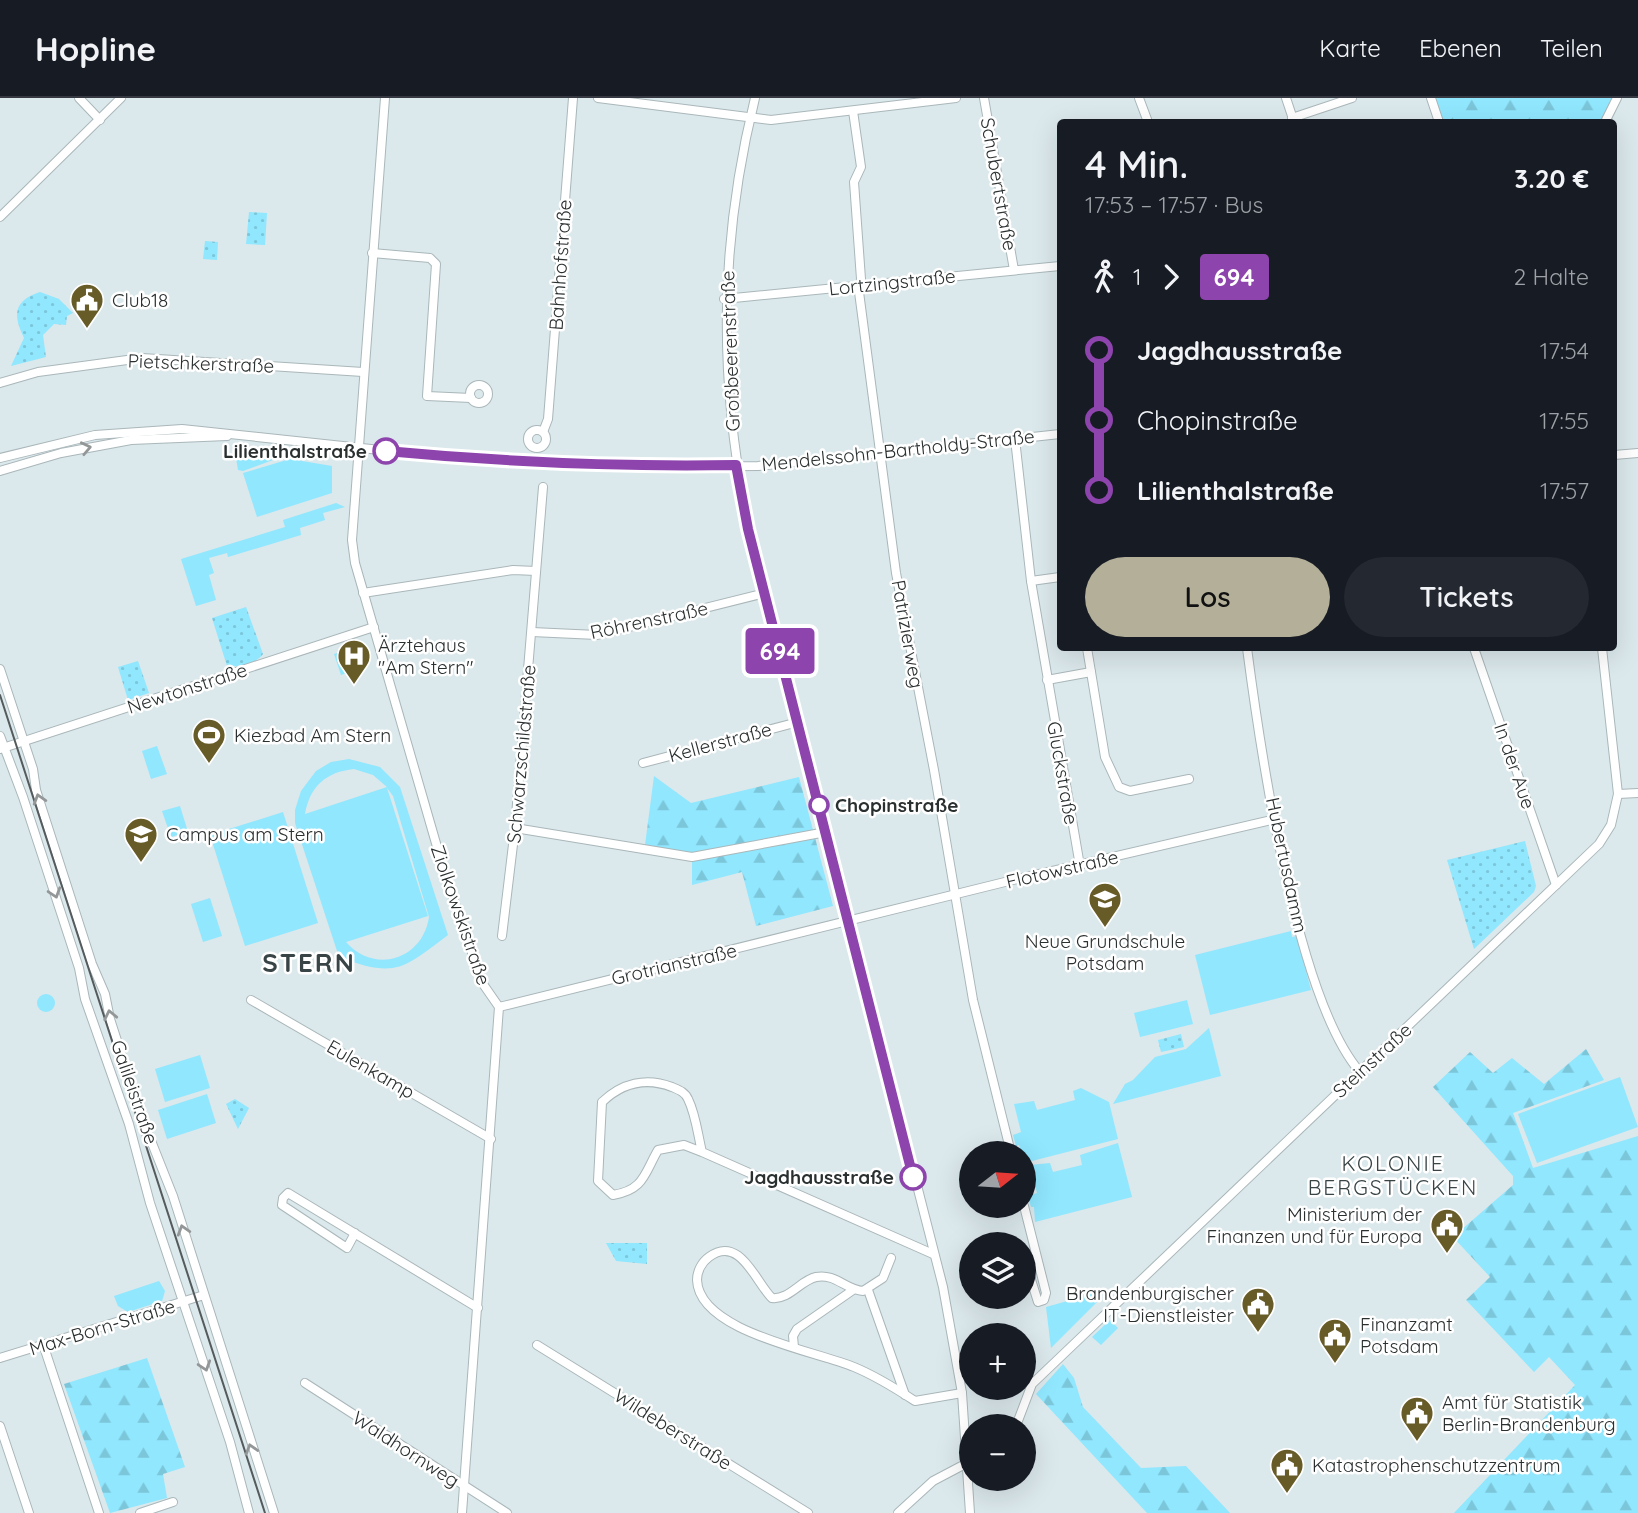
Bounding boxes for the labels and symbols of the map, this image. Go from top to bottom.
street label: Schubertstraße [975,116,1023,252]
street label: Bahnhofstraße [543,199,577,331]
street label: Lortzingstraße [827,263,957,301]
street label: Großbeerenstraße [715,270,745,432]
public building icon: Club18 [68,281,106,330]
place label: Club18 [112,288,168,312]
street label: Pietschkerstraße [127,348,275,378]
street label: Mendelssohn-Bartholdy-Straße [760,424,1036,476]
marker: Lilienthalstraße [373,438,399,464]
place label: Lilienthalstraße [223,439,367,463]
one-way arrow [80,441,92,456]
street label: Patrizierweg [887,578,929,690]
street label: Röhrenstraße [588,596,710,644]
line badge: 694 [740,628,820,674]
place label: Ärztehaus "Am Stern" [378,633,473,679]
hospital icon: Ärztehaus "Am Stern" [335,637,373,686]
street label: Newtonstraße [124,657,250,719]
street label: Schwarzschildstraße [501,664,541,844]
sports icon: Kiezbad Am Stern [190,716,228,765]
street label: Kellerstraße [666,717,774,767]
street label: Gluckstraße [1042,720,1084,826]
street label: In der Aue [1489,720,1541,812]
place label: Kiezbad Am Stern [234,723,391,747]
place label: Chopinstraße [835,793,958,817]
one-way arrow [32,794,47,806]
marker: Chopinstraße [809,795,829,815]
street label: Hubertusdamm [1261,795,1313,935]
school or university icon: Campus am Stern [122,815,160,864]
place label: Campus am Stern [166,822,324,846]
street label: Ziolkowskistraße [426,842,496,988]
street label: Flotowstraße [1003,844,1121,894]
school or university icon: Neue Grundschule Potsdam [1086,880,1124,929]
one-way arrow [46,886,61,898]
place label: Neue Grundschule Potsdam [1025,929,1185,975]
street label: Grotrianstraße [609,938,739,990]
district label: STERN [262,946,356,979]
one-way arrow [104,1009,118,1021]
street label: Steinstraße [1328,1017,1416,1103]
street label: Eulenkamp [323,1034,419,1104]
street label: Galileistraße [106,1037,164,1147]
north arrow [959,1141,1036,1218]
district label: KOLONIE BERGSTÜCKEN [1308,1150,1478,1200]
marker: Jagdhausstraße [900,1164,926,1190]
place label: Jagdhausstraße [744,1165,894,1189]
place label: Ministerium der Finanzen und für Europa [1206,1202,1423,1248]
public building icon: Ministerium der Finanzen und für Europa [1428,1206,1466,1255]
one-way arrow [177,1224,192,1236]
place label: Brandenburgischer IT-Dienstleister [1066,1281,1235,1327]
public building icon: Brandenburgischer IT-Dienstleister [1239,1285,1277,1334]
street label: Max-Born-Straße [26,1293,178,1361]
place label: Finanzamt Potsdam [1360,1312,1453,1358]
public building icon: Finanzamt Potsdam [1316,1316,1354,1365]
one-way arrow [197,1359,211,1372]
street label: Wildeberstraße [610,1383,736,1475]
place label: Amt für Statistik Berlin-Brandenburg [1442,1390,1616,1436]
public building icon: Amt für Statistik Berlin-Brandenburg [1398,1394,1436,1443]
street label: Waldhornweg [348,1406,464,1492]
one-way arrow [245,1443,260,1455]
public building icon: Katastrophenschutzzentrum [1268,1446,1306,1495]
place label: Katastrophenschutzzentrum [1312,1453,1560,1477]

